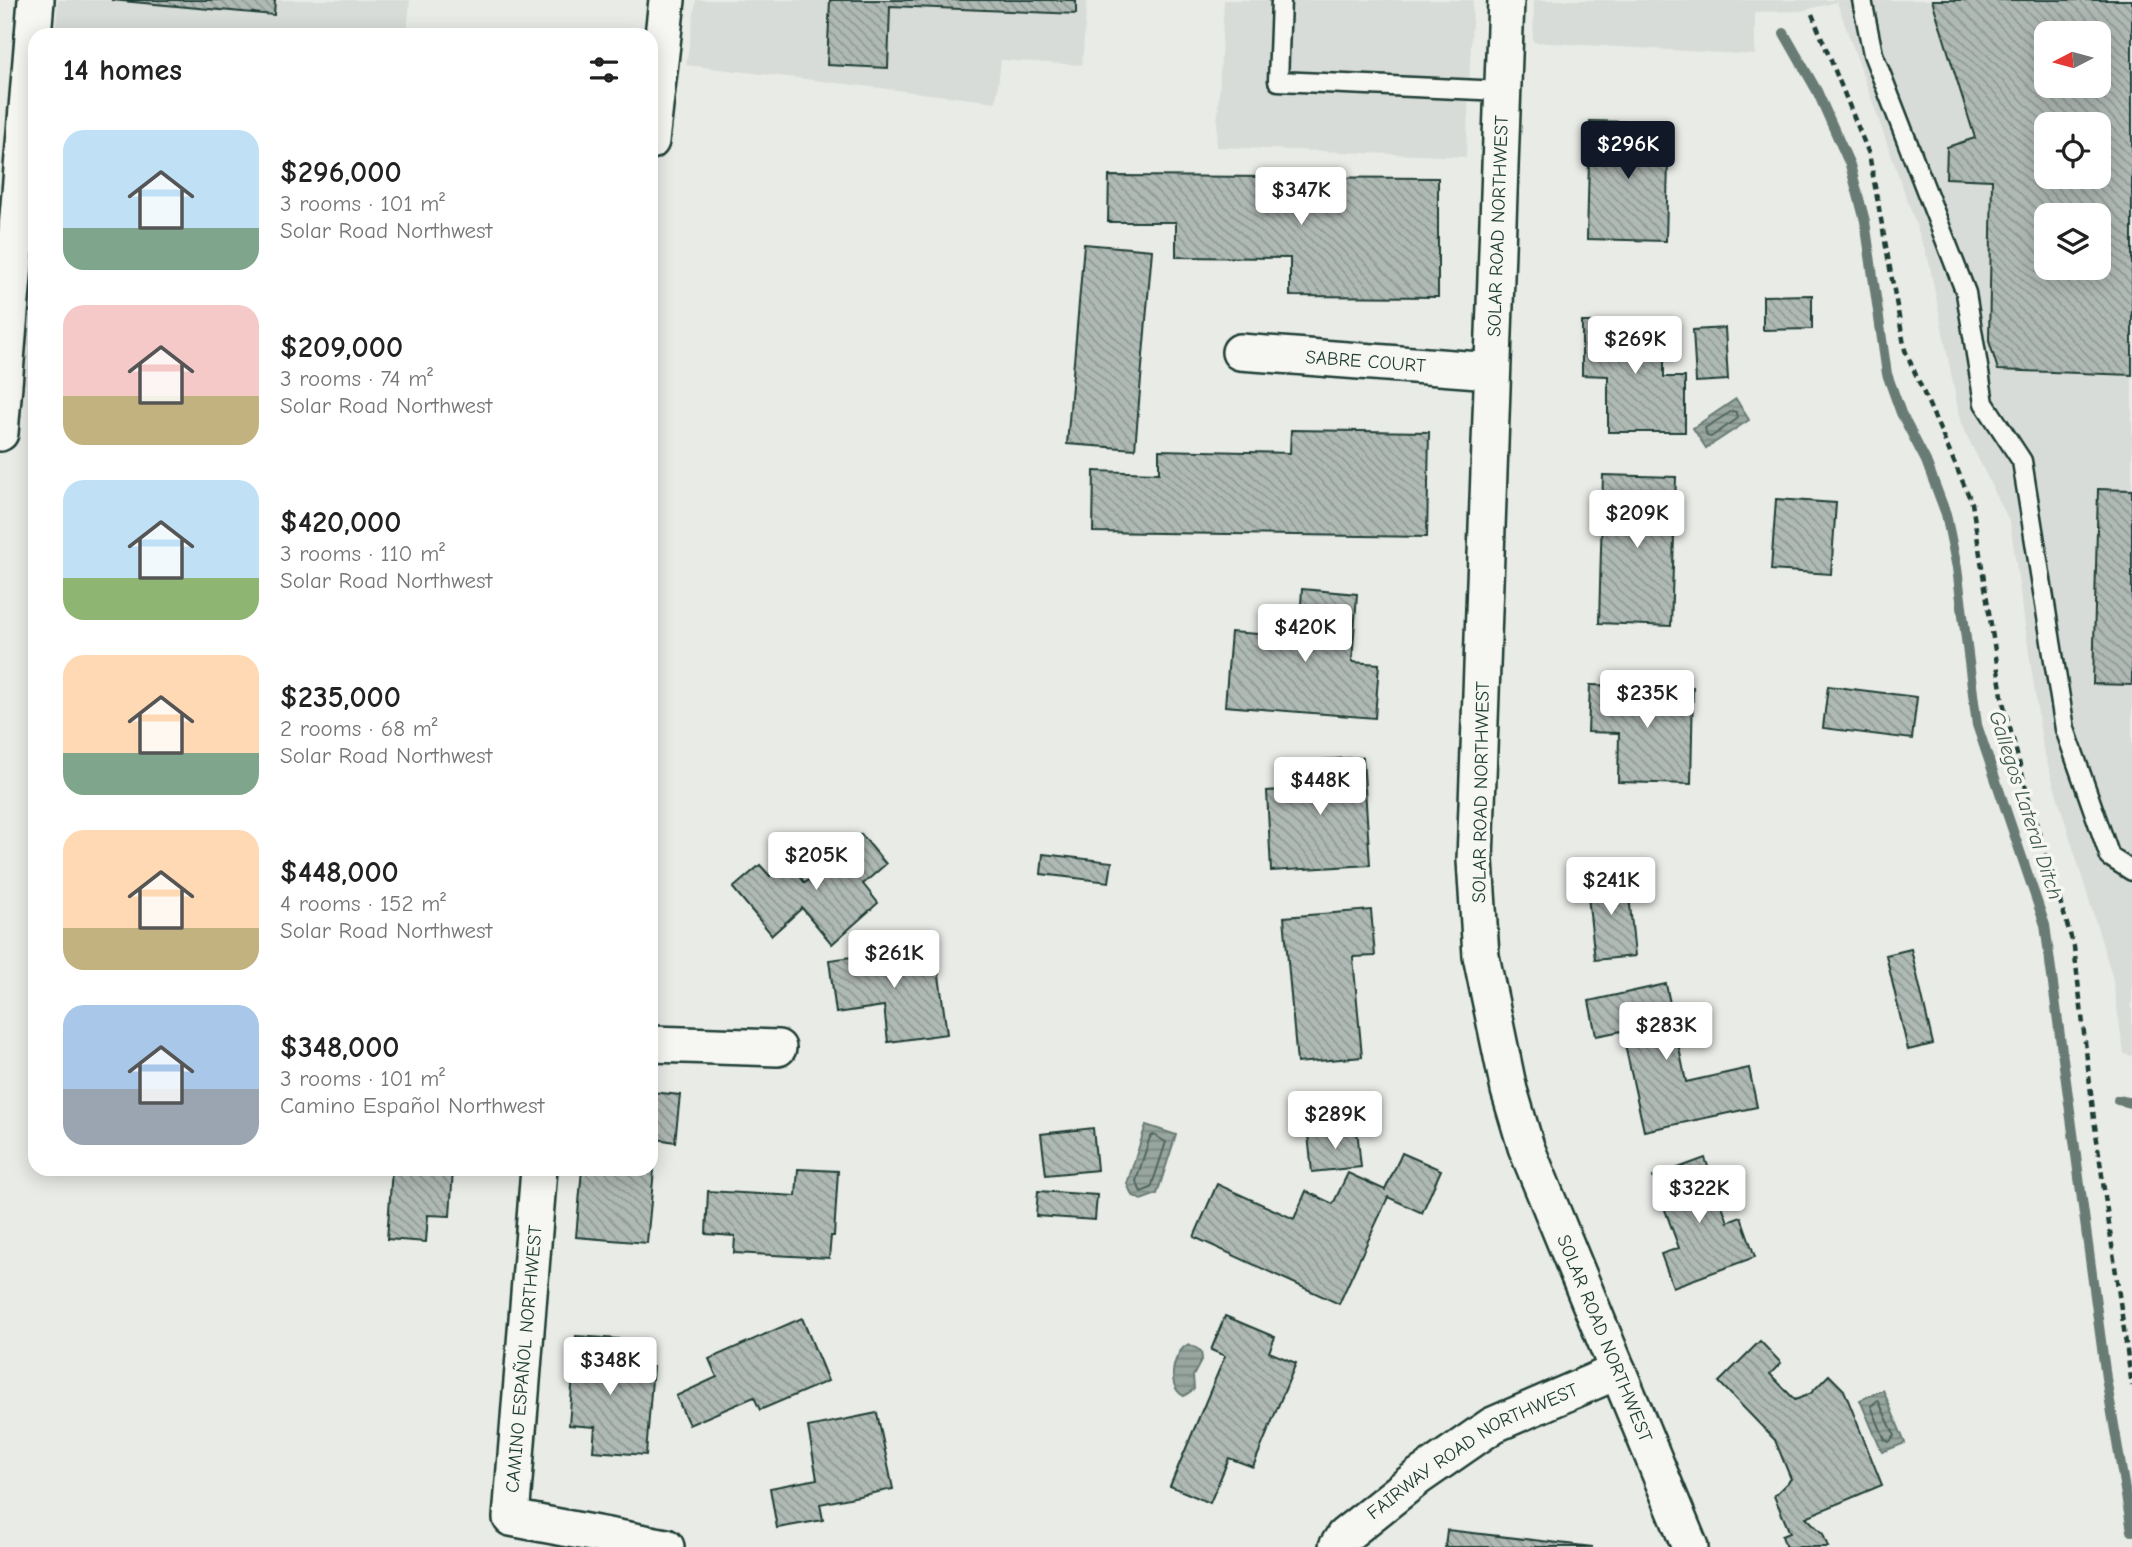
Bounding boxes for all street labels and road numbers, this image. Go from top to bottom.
street label: SOLAR ROAD NORTHWEST [1483,115,1513,337]
street label: SABRE COURT [1305,346,1427,377]
street label: SOLAR ROAD NORTHWEST [1468,681,1494,903]
street label: CAMINO ESPAÑOL NORTHWEST [501,1224,547,1494]
street label: SOLAR ROAD NORTHWEST [1552,1232,1657,1445]
street label: FAIRWAY ROAD NORTHWEST [1363,1379,1581,1524]

